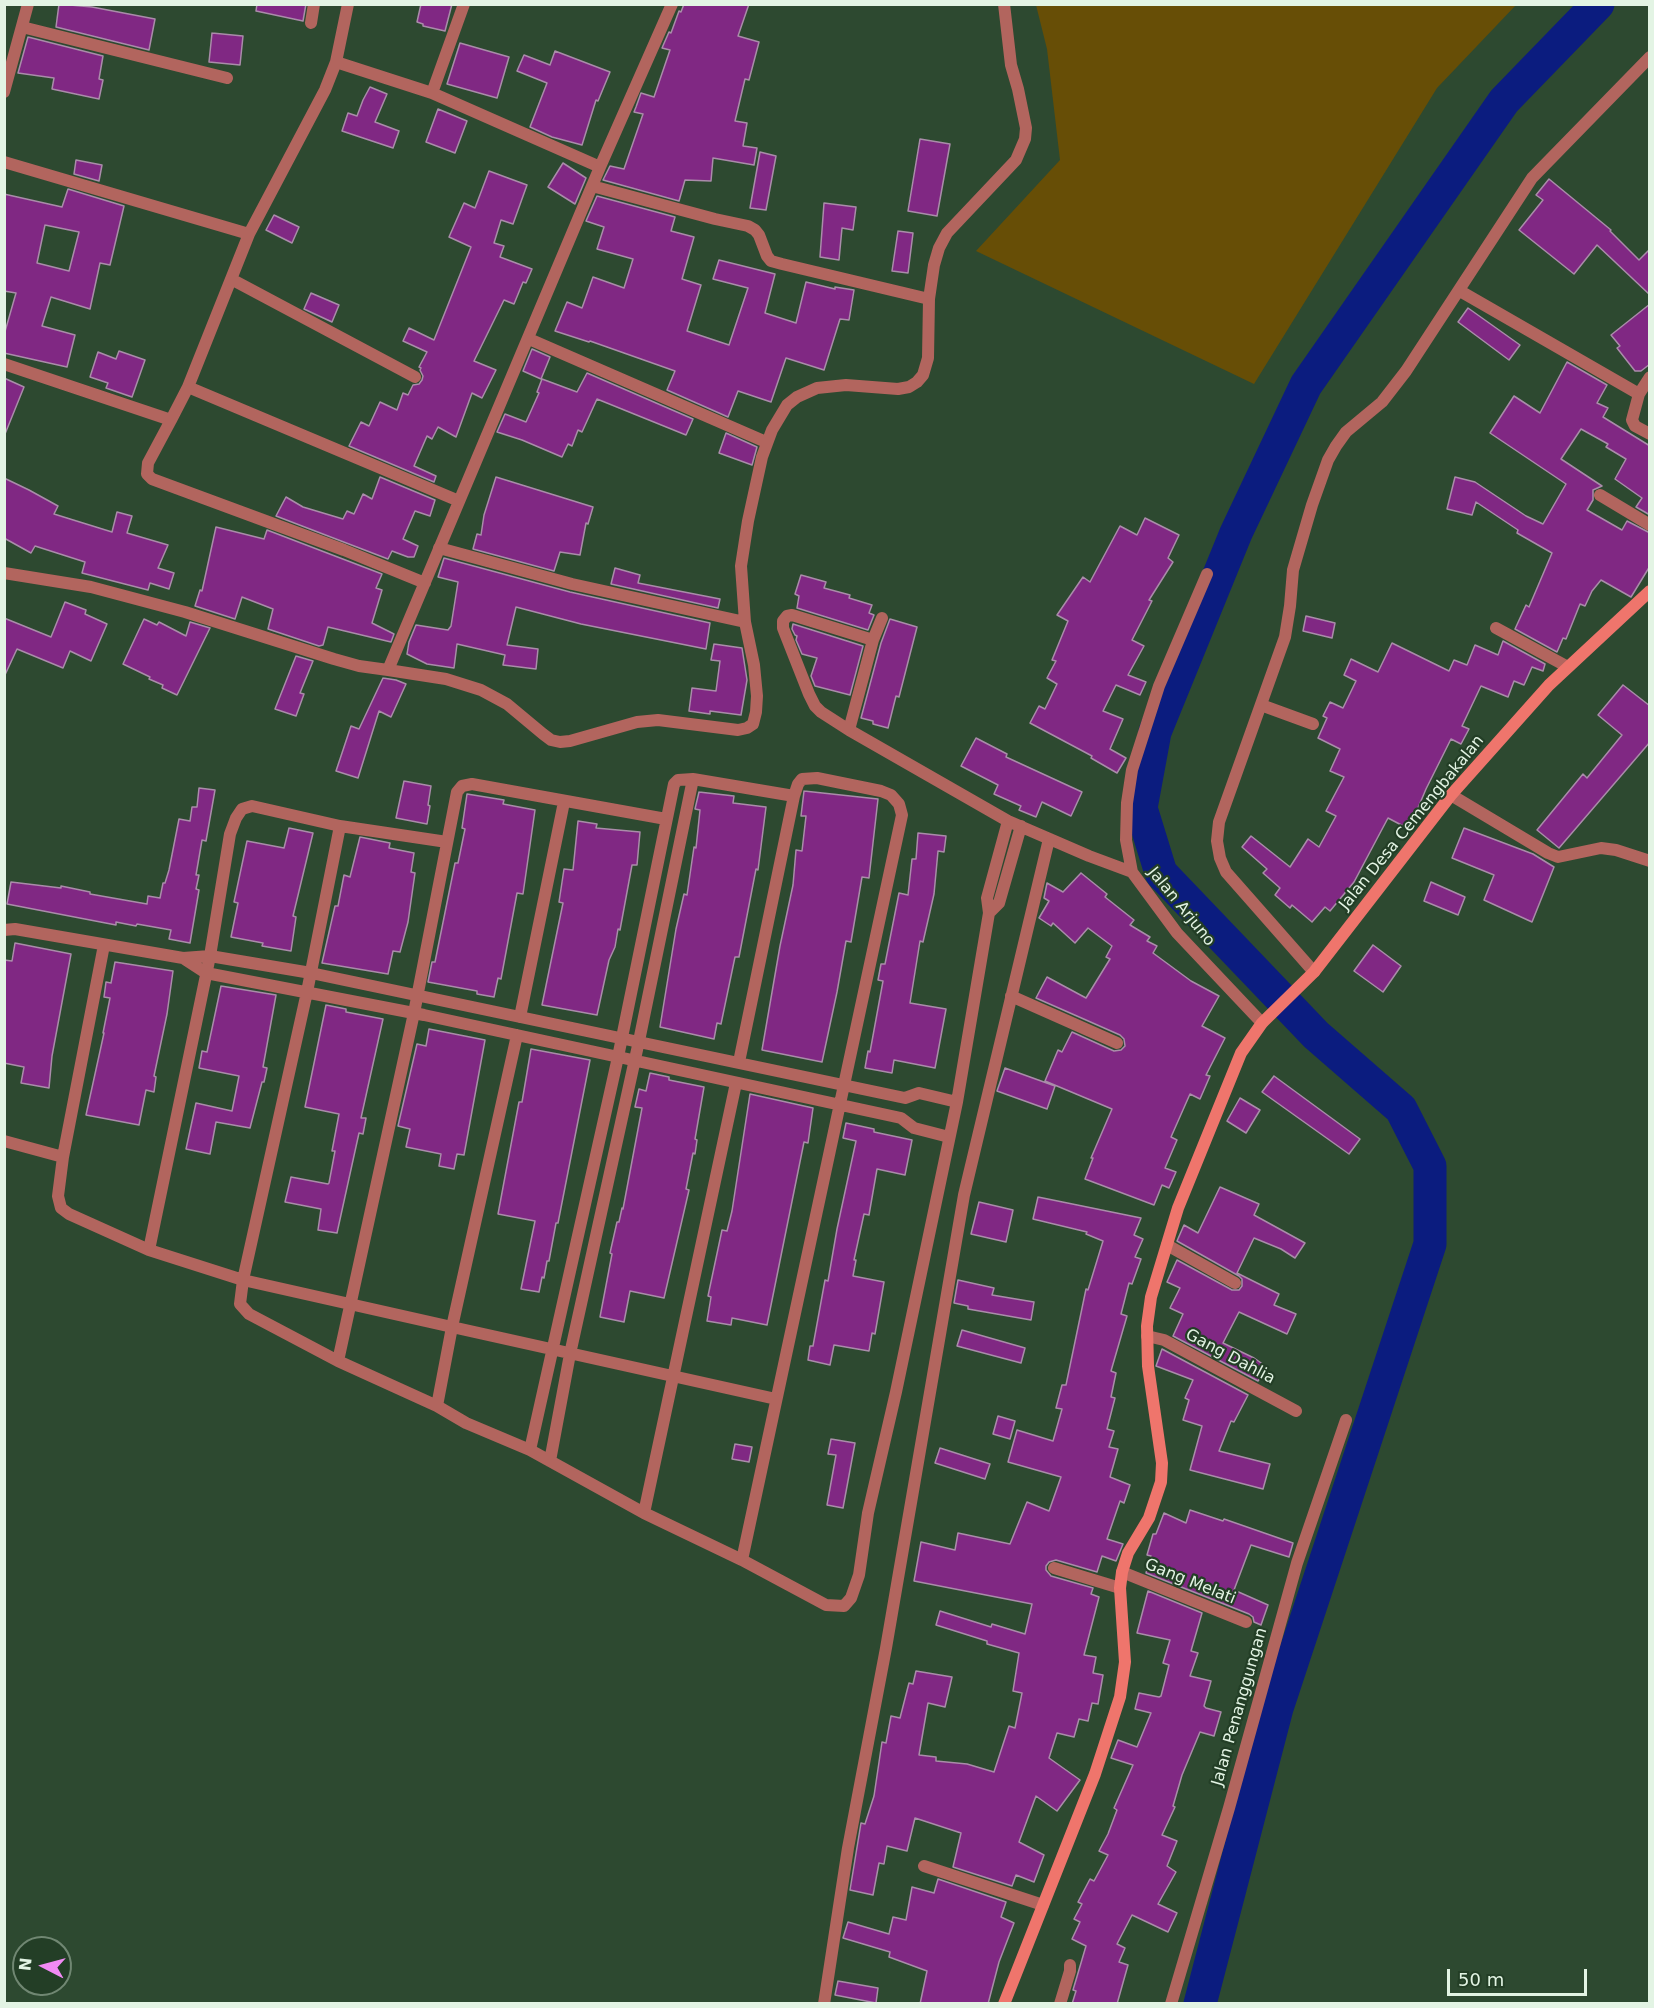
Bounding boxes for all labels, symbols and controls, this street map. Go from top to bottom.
street label: Jalan Desa Cemengbakalan [1336,732,1488,914]
street label: Jalan Arjuno [1143,864,1219,950]
street label: Gang Dahlia [1182,1325,1278,1389]
street label: Gang Melati [1142,1555,1238,1609]
street label: Jalan Penanggungan [1208,1626,1272,1788]
north arrow [12,1936,72,1996]
text: N [15,1957,36,1972]
scale bar [1450,1957,1590,1995]
text: 50 m [1458,1969,1504,1990]

